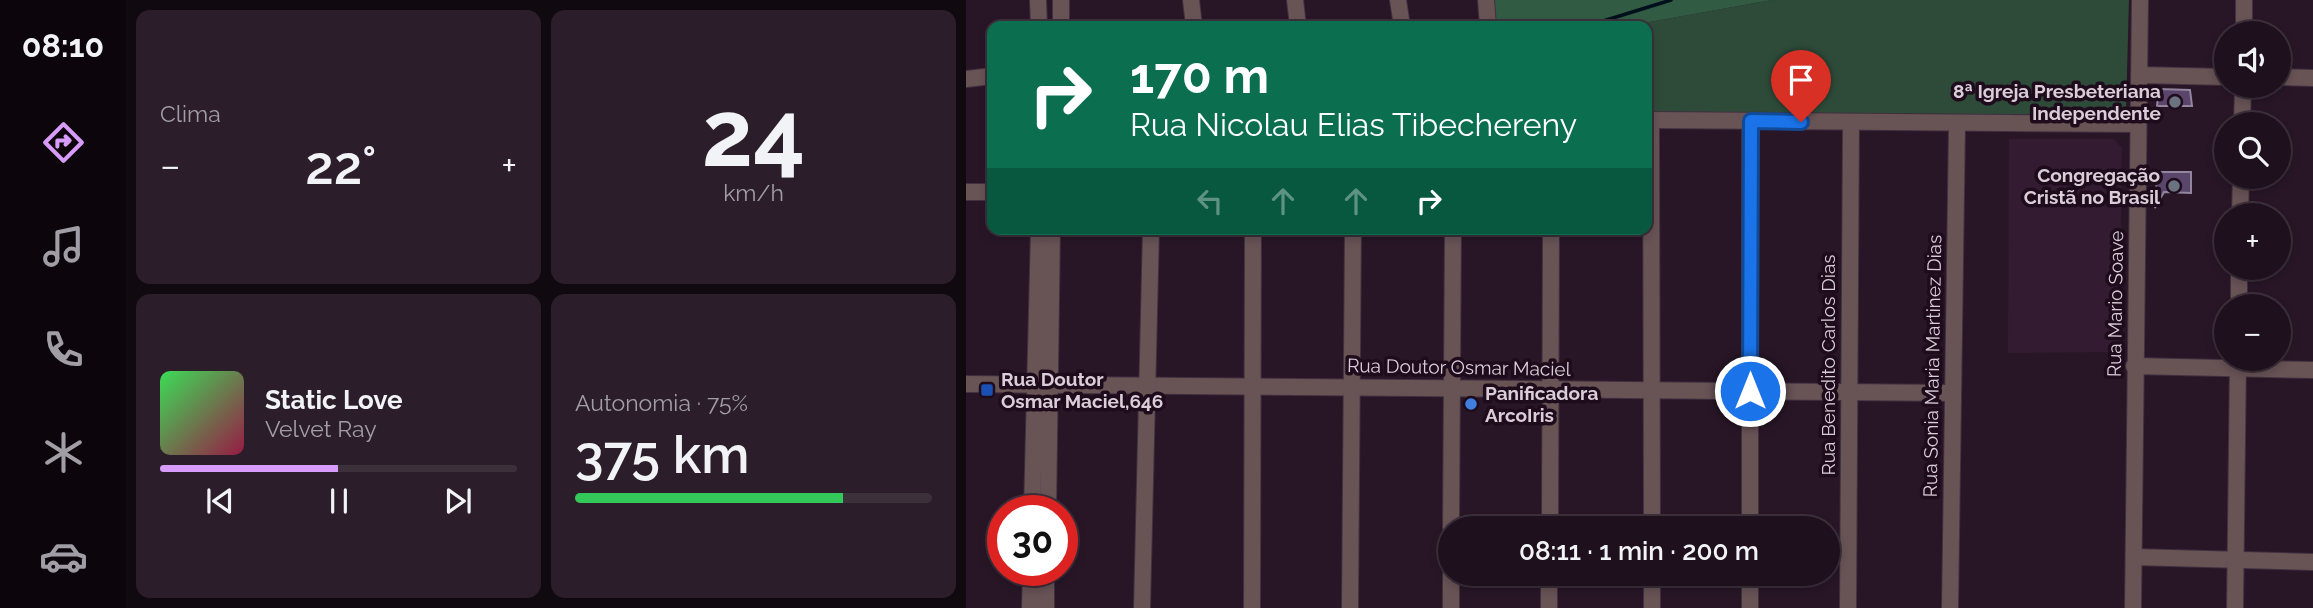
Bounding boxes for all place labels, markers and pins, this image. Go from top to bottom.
pin [1771,50,1831,122]
place label: 8ª Igreja Presbeteriana Independente [1953,80,2161,124]
marker: 8ª Igreja Presbeteriana Independente [2167,94,2183,110]
place label: Congregação Cristã no Brasil [2024,164,2161,208]
marker: Congregação Cristã no Brasil [2166,178,2182,194]
place label: Rua Doutor Osmar Maciel,646 [1001,368,1163,412]
marker: Rua Doutor Osmar Maciel,646 [979,382,995,398]
place label: Panificadora ArcoIris [1485,382,1598,426]
marker: Panificadora ArcoIris [1463,396,1479,412]

